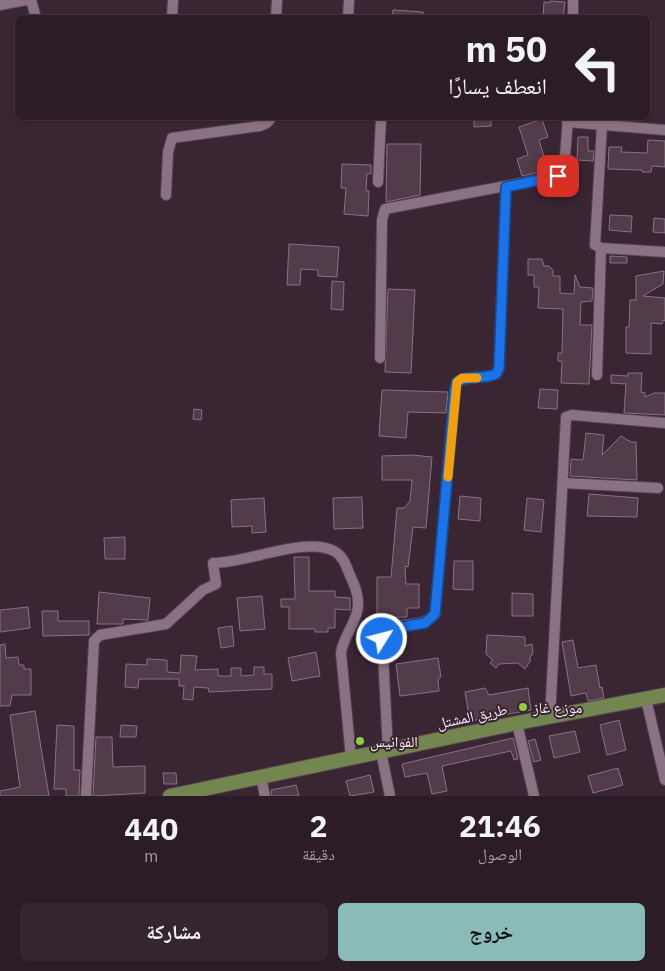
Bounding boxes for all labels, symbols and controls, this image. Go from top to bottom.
text: 50 m [465,26,547,72]
icon: left [565,35,630,100]
text: انعطف يسارًا [448,71,547,100]
pin [537,155,579,197]
icon: arrive [544,162,572,190]
position arrow [355,612,407,664]
place label: موزع غاز [532,698,583,718]
street label: طريق المشتل [435,699,509,734]
marker: موزع غاز [517,701,529,713]
place label: الفوانيس [370,732,418,752]
marker: الفوانيس [354,735,366,747]
text: 2 [310,806,328,845]
text: 21:46 [459,806,541,845]
text: 440 [124,809,178,848]
text: دقيقة [302,844,335,864]
text: الوصول [478,844,522,864]
text: m [144,846,158,866]
button: مشاركة [20,903,328,961]
button: خروج [338,903,645,961]

